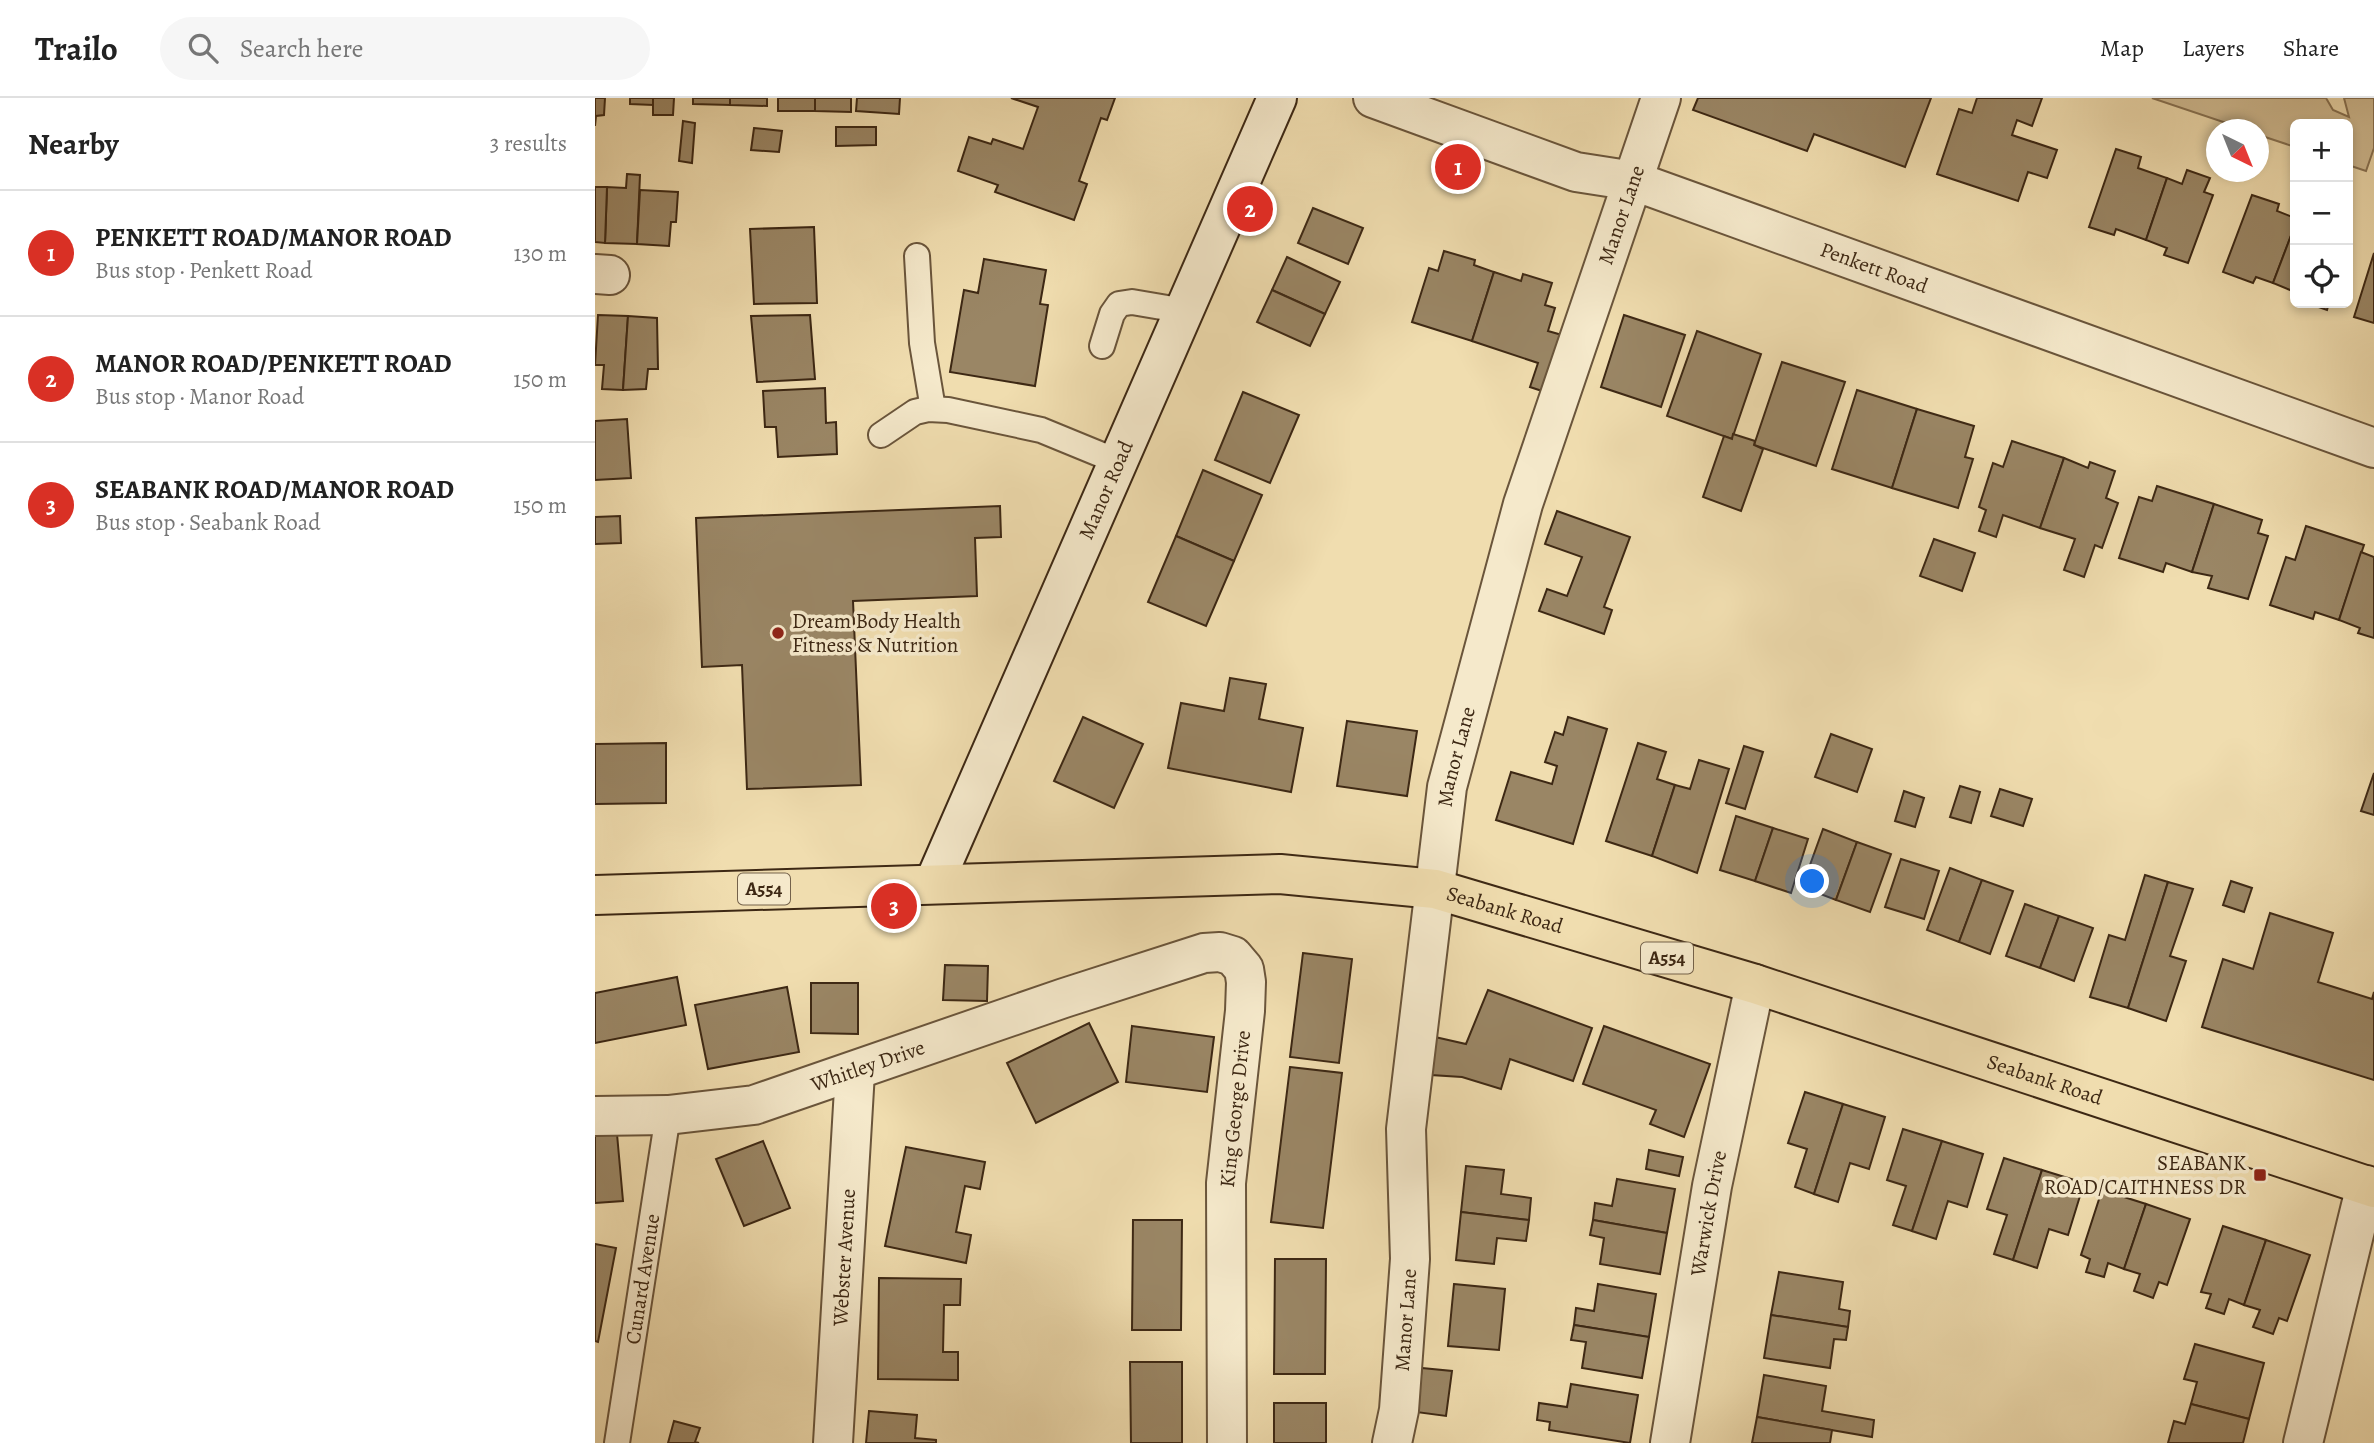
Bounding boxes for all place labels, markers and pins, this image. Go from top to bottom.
pin: 1 [1435,141,1481,193]
pin: 2 [1227,183,1273,235]
place label: Dream Body Health Fitness & Nutrition [792,607,961,659]
marker: Dream Body Health Fitness & Nutrition [770,625,786,641]
pin: 3 [871,880,917,932]
place label: SEABANK ROAD/CAITHNESS DR [2044,1149,2246,1201]
marker: SEABANK ROAD/CAITHNESS DR [2252,1167,2268,1183]

